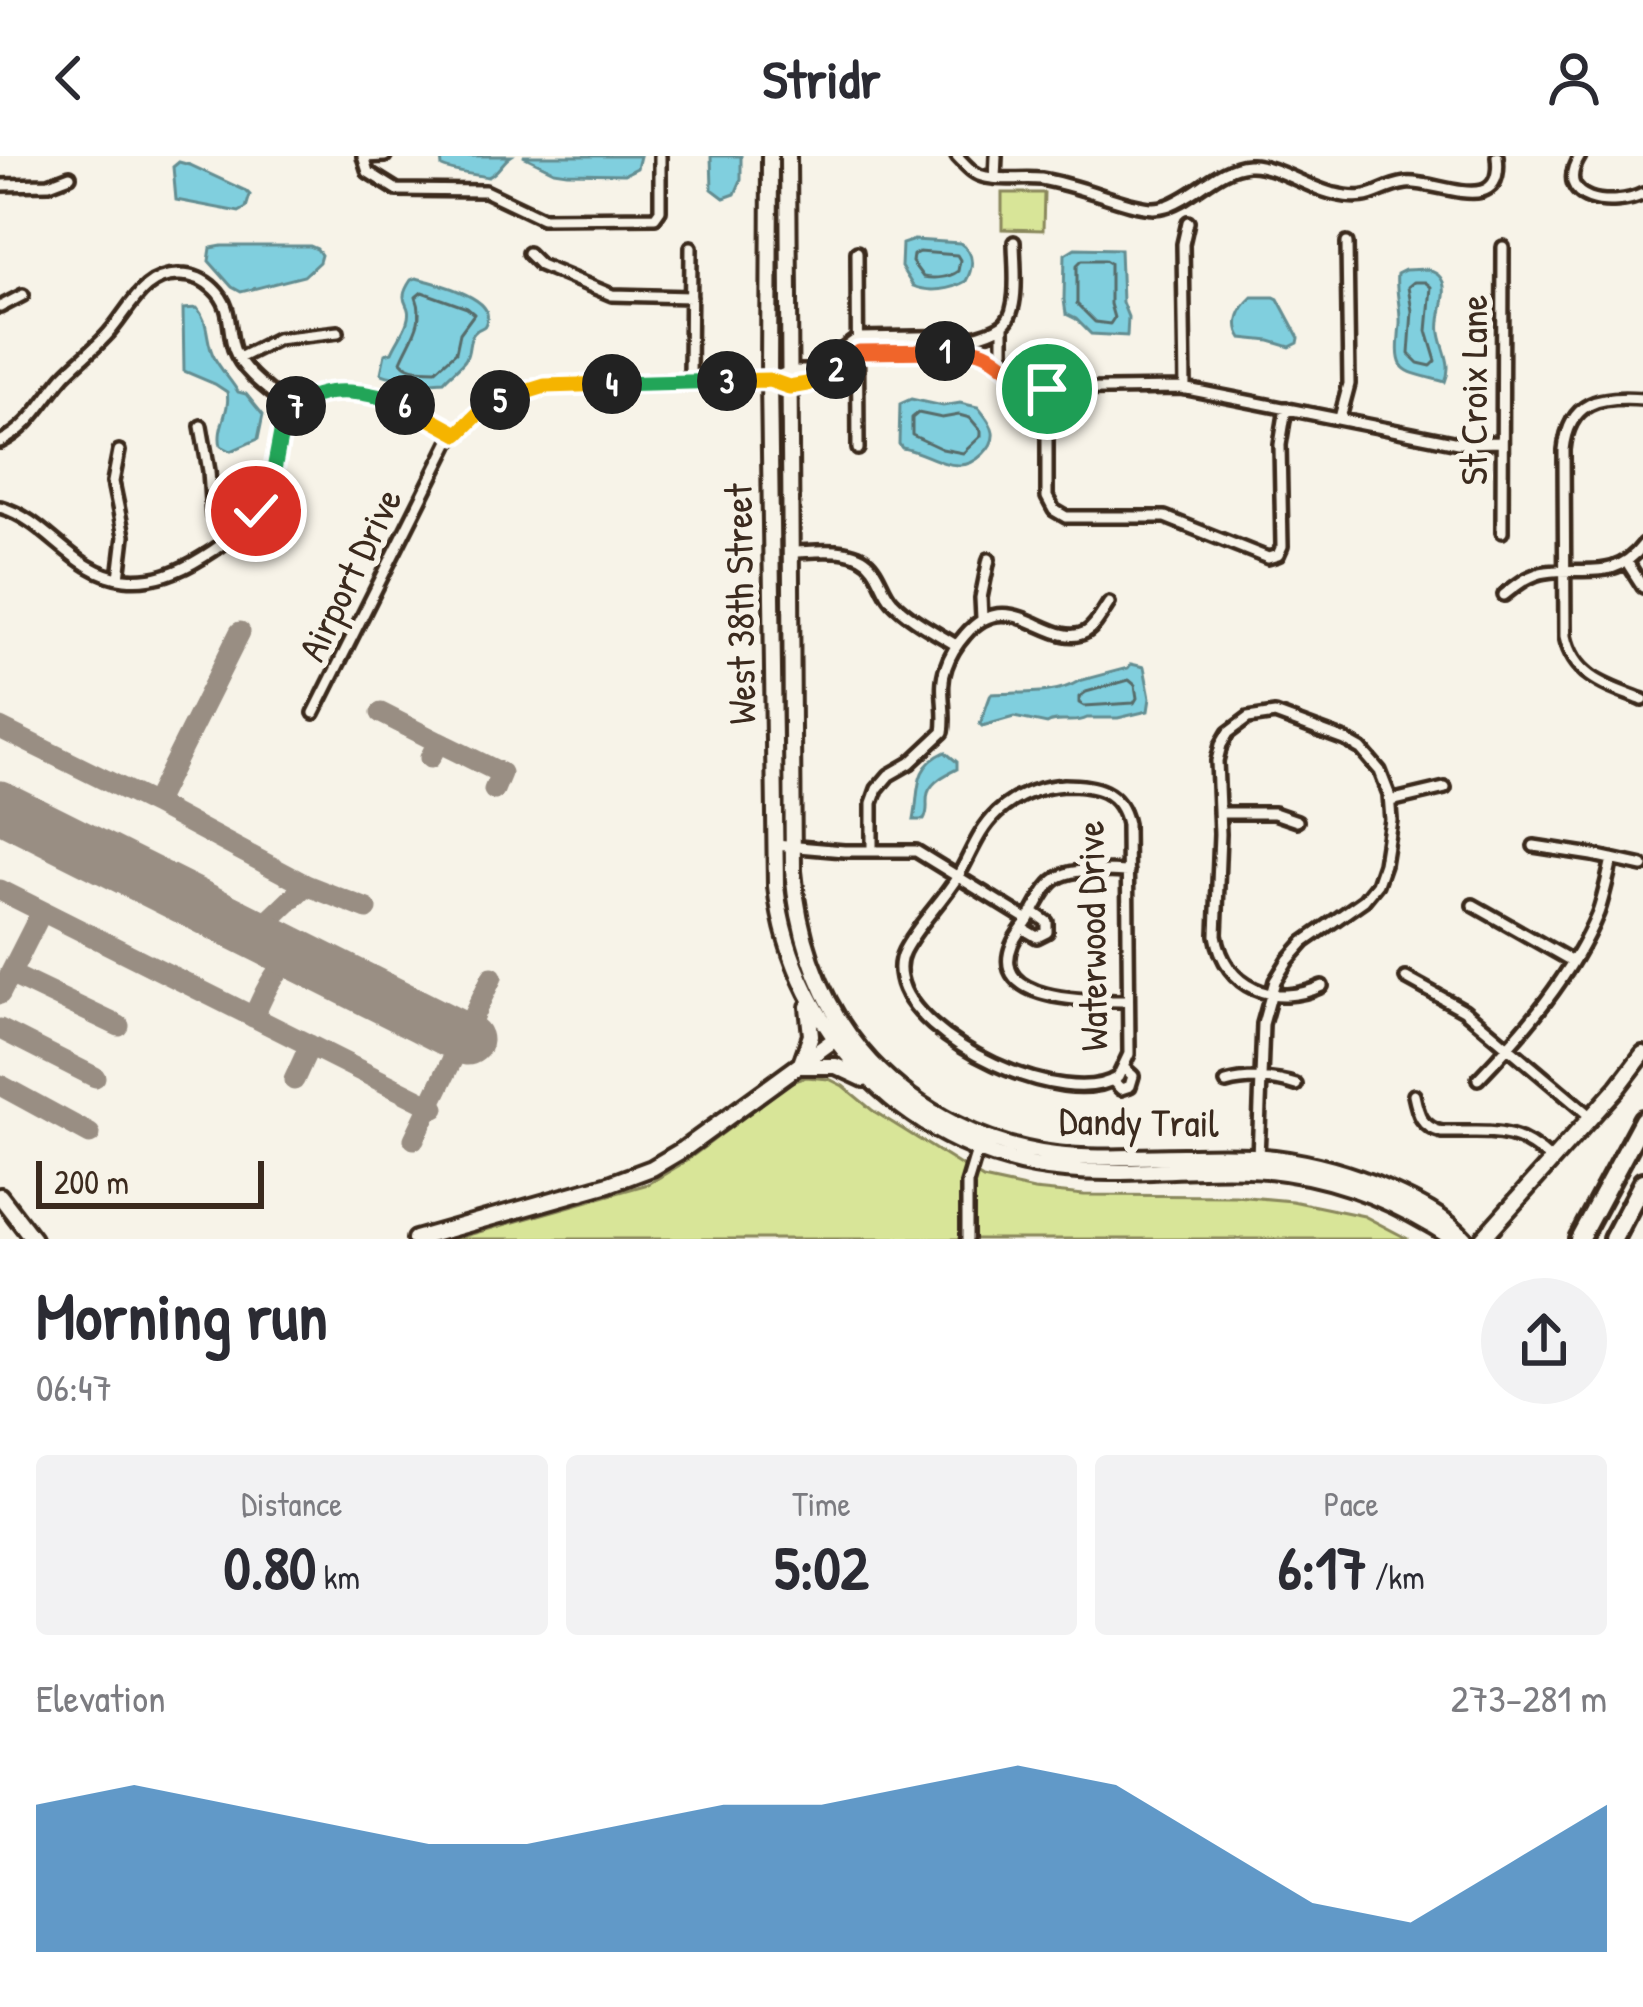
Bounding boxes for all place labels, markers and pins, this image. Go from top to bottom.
pin: 1 [915,321,975,381]
pin [996,338,1098,440]
pin: 2 [806,339,866,399]
pin: 3 [697,351,757,411]
pin: 4 [582,354,642,414]
pin: 5 [470,370,530,430]
pin: 6 [375,375,435,435]
pin: 7 [266,376,326,436]
pin [205,460,307,562]

